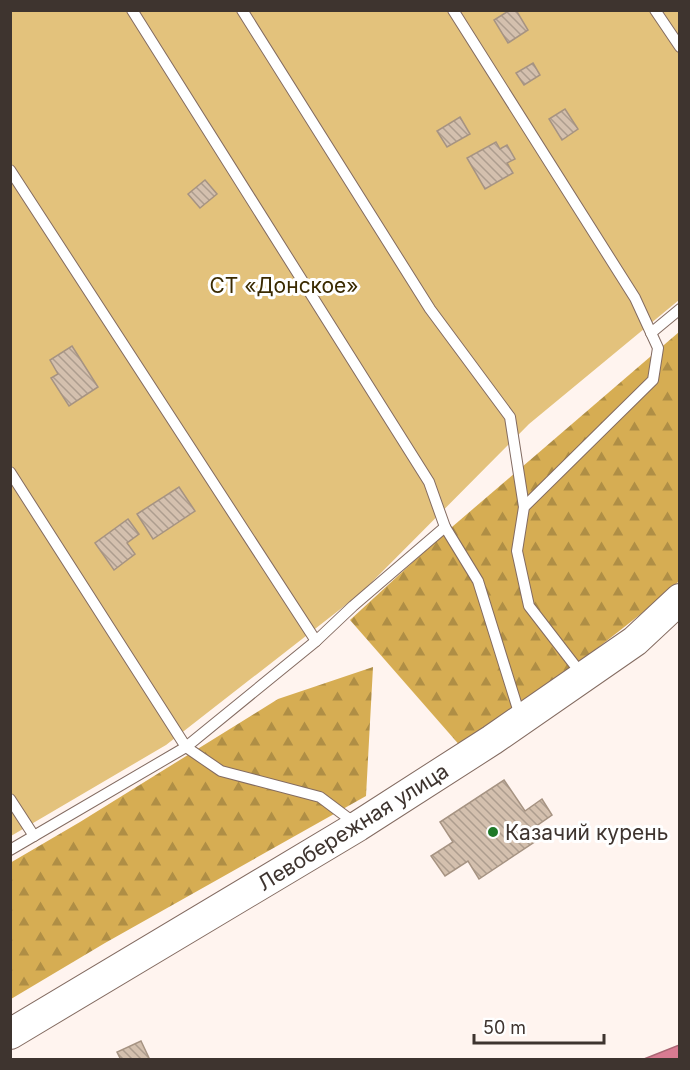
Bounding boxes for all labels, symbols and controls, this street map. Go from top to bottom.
park label: СТ «Донское» [209,273,359,298]
street label: Левобережная улица [253,758,453,896]
place label: Казачий курень [505,820,668,845]
marker: Казачий курень [486,825,500,839]
scale bar [474,1007,604,1045]
text: 50 m [483,1017,526,1038]

